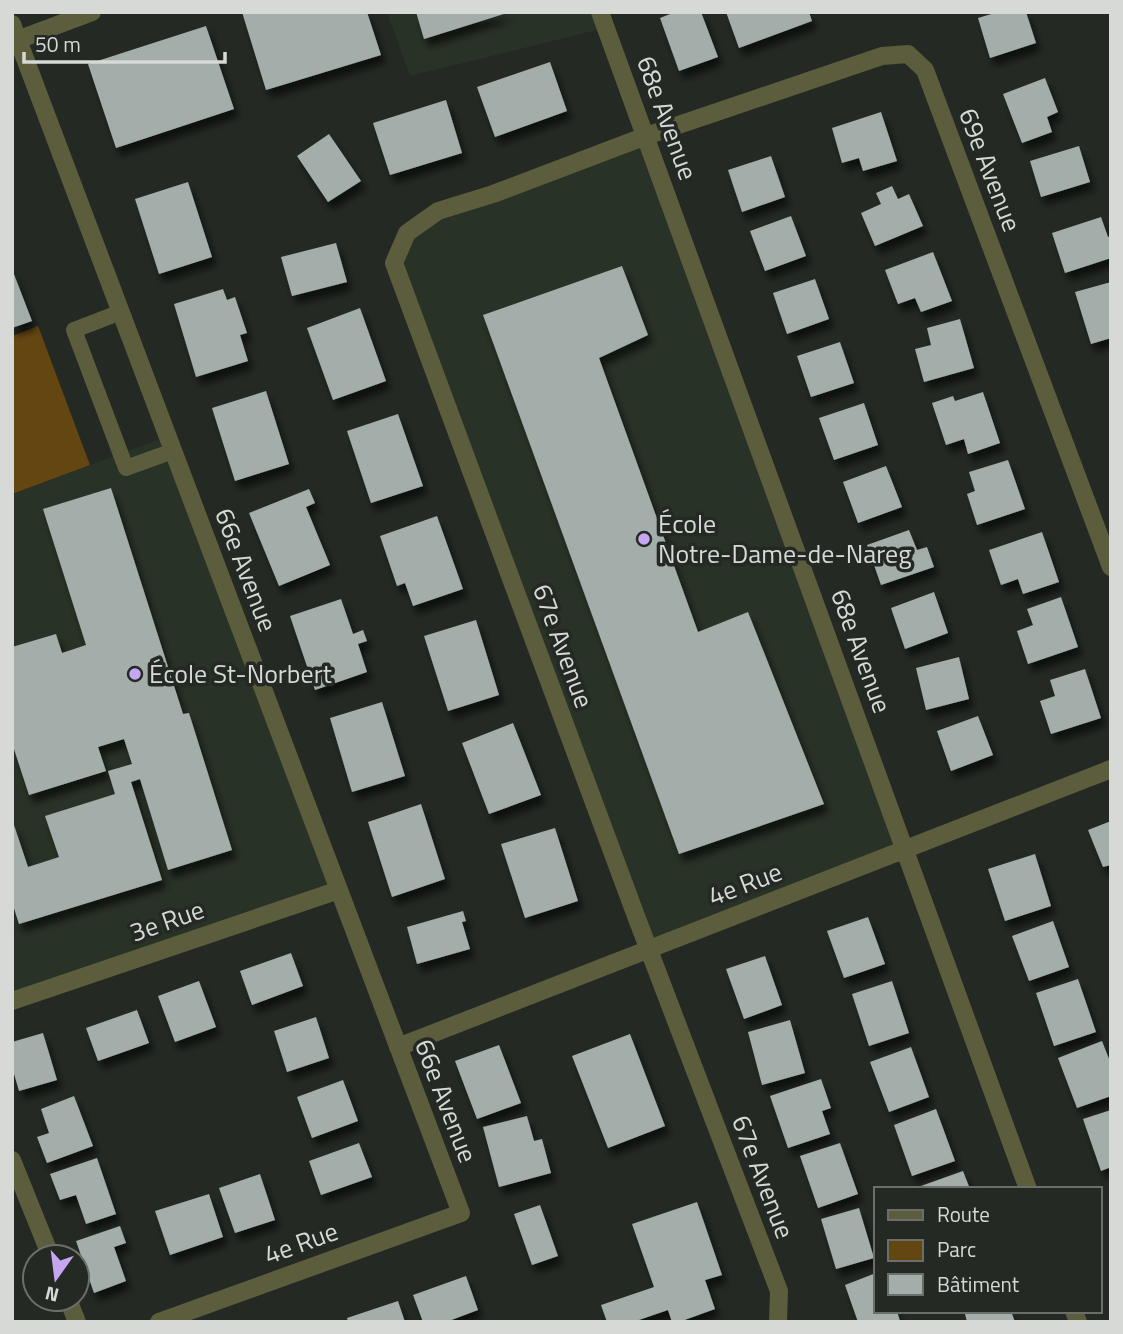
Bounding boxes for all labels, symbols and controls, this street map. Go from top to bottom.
scale bar [24,21,226,65]
text: 50 m [35,28,81,60]
street label: 68e Avenue [627,50,708,185]
street label: 69e Avenue [949,102,1032,237]
street label: 66e Avenue [205,502,288,637]
place label: École Notre-Dame-de-Nareg [658,504,912,573]
marker: École Notre-Dame-de-Nareg [636,531,652,547]
street label: 67e Avenue [523,578,604,713]
street label: 68e Avenue [821,583,902,718]
place label: École St-Norbert [149,654,332,693]
marker: École St-Norbert [127,666,143,682]
street label: 4e Rue [702,852,787,915]
street label: 3e Rue [124,890,209,951]
street label: 66e Avenue [405,1033,488,1168]
street label: 67e Avenue [722,1109,805,1244]
legend [874,1187,1102,1313]
text: Route [937,1198,990,1230]
street label: 4e Rue [258,1211,343,1274]
text: Parc [937,1233,976,1265]
north arrow [21,1243,91,1313]
text: Bâtiment [937,1268,1020,1300]
text: N [42,1279,62,1311]

